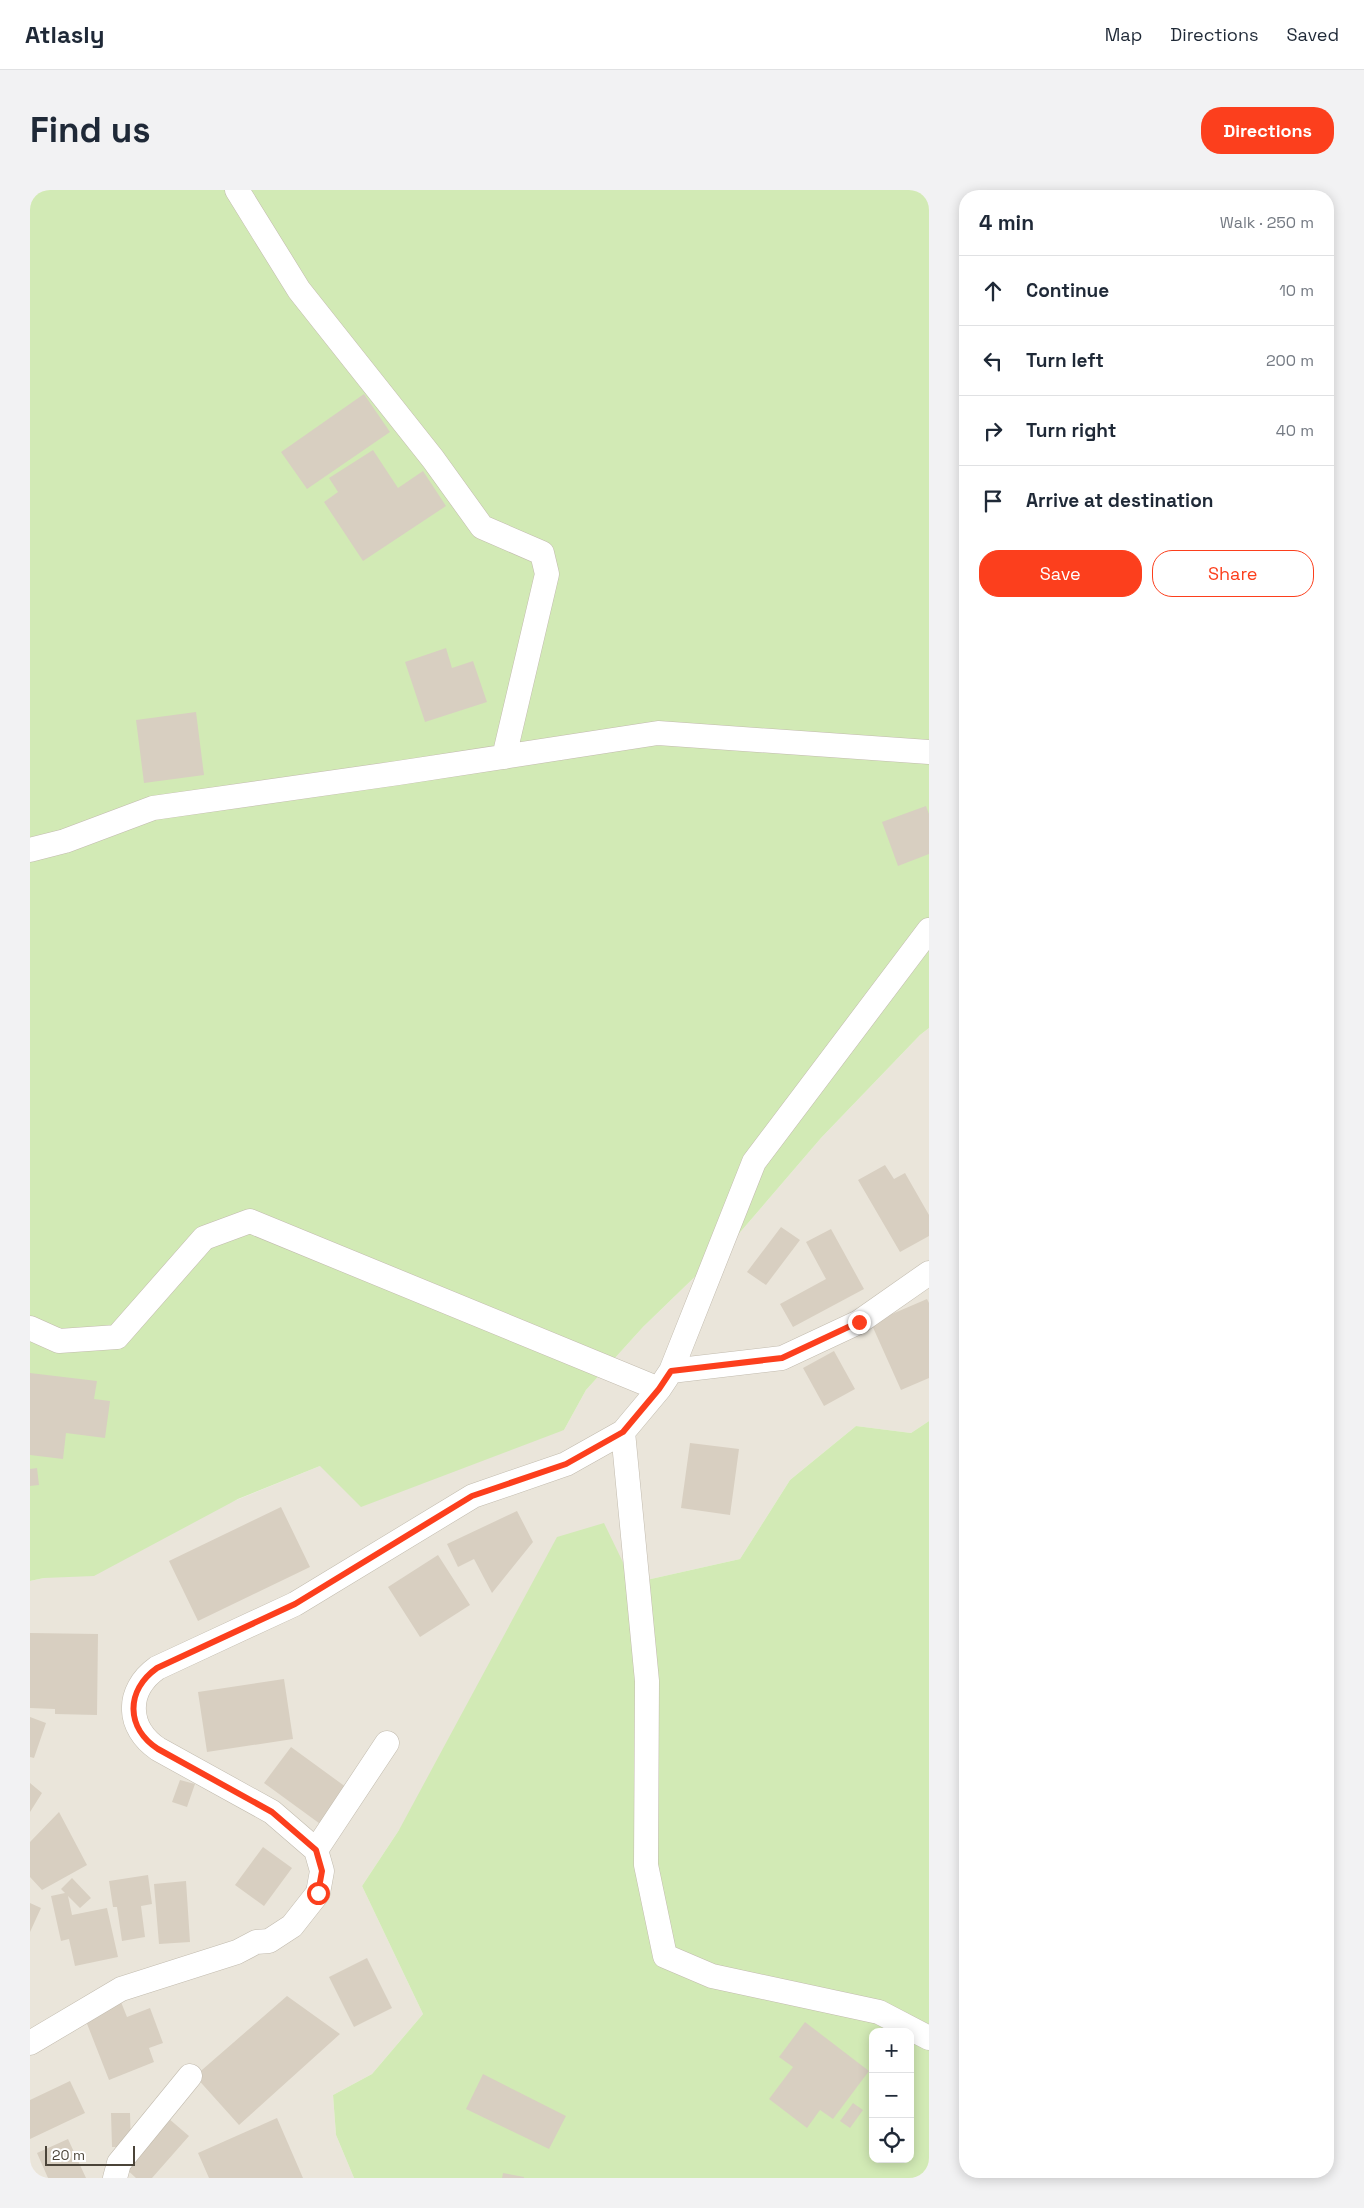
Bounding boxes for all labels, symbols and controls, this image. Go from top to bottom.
text: Atlasly [25,19,104,50]
text: Map [1105,23,1142,46]
text: Directions [1170,23,1259,46]
text: Saved [1287,23,1339,46]
button: Directions [1201,107,1334,154]
text: Find us [30,108,151,152]
text: 4 min [979,209,1034,236]
text: Walk · 250 m [1220,212,1314,233]
icon: ahead [979,277,1007,305]
text: Continue [1026,278,1109,303]
text: 10 m [1279,280,1314,301]
icon: left [979,347,1007,375]
text: Turn left [1026,348,1104,373]
text: 200 m [1266,350,1314,371]
icon: right [979,417,1007,445]
text: Turn right [1026,418,1116,443]
text: 40 m [1276,420,1314,441]
icon: arrive [979,487,1007,515]
text: Arrive at destination [1026,488,1214,513]
button: Save [979,550,1142,597]
button: Share [1152,550,1314,597]
route end [848,1311,871,1334]
route start [307,1882,330,1905]
map controls [869,2028,914,2163]
button: + [869,2028,914,2073]
button: − [869,2073,914,2118]
button: locate [869,2118,914,2163]
scale bar [45,2143,135,2166]
text: 20 m [52,2146,85,2164]

